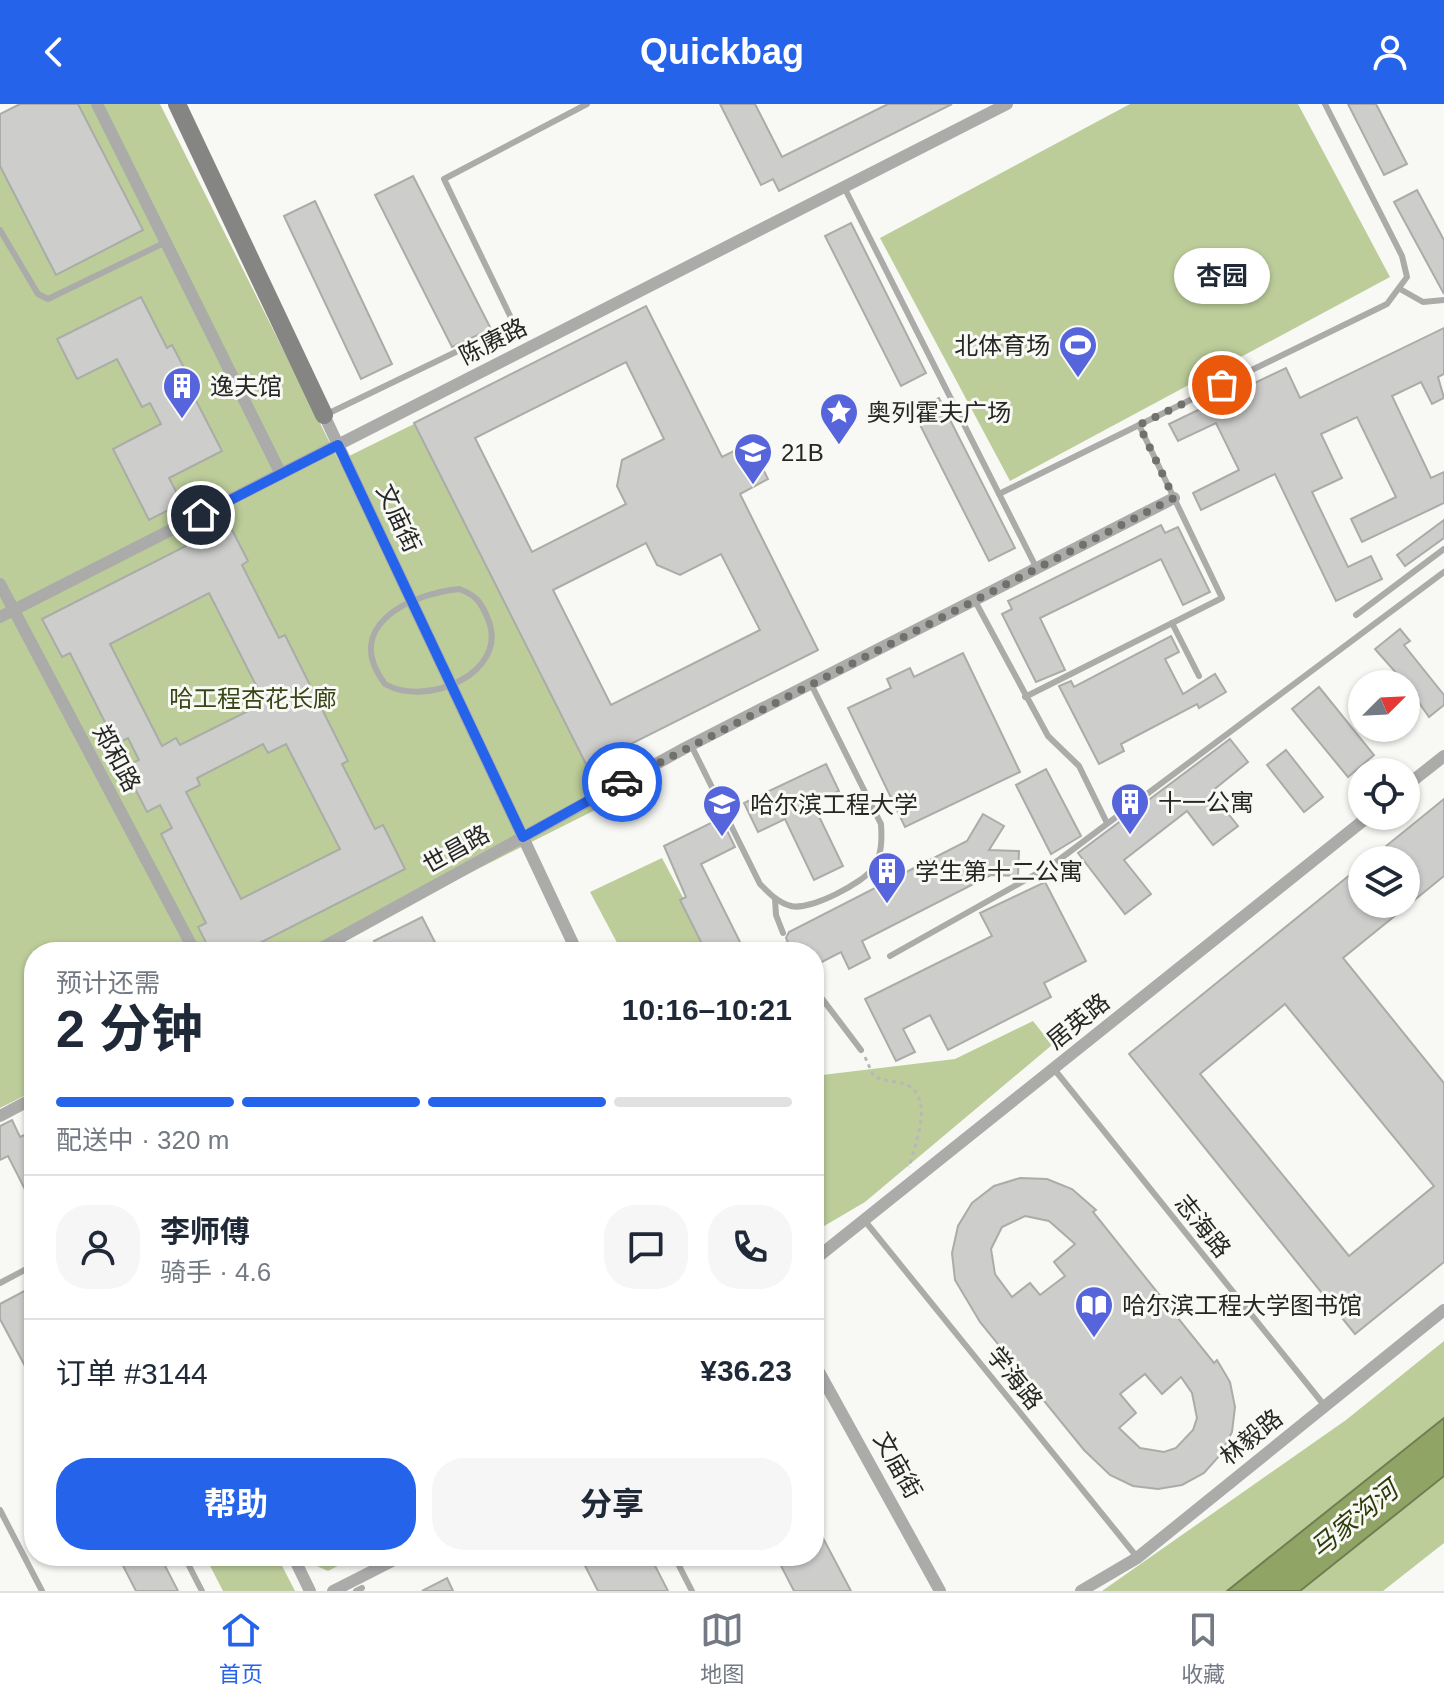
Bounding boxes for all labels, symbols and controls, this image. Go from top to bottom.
icon: back [32,30,76,74]
icon: person [1368,30,1412,74]
text: Quickbag [640,31,804,72]
callout: 杏园 [1174,249,1270,305]
text: 杏园 [1196,261,1248,291]
street label: 陈赓路 [455,313,531,369]
sports icon: 北体育场 [1057,324,1099,379]
place label: 北体育场 [954,332,1050,359]
pin [1188,351,1256,419]
icon: bag [1200,363,1244,407]
building icon: 逸夫馆 [161,365,203,420]
place label: 逸夫馆 [210,373,282,400]
place icon: 奥列霍夫广场 [818,391,860,446]
place label: 奥列霍夫广场 [867,399,1011,426]
school or university icon: 21B [732,431,774,486]
place label: 21B [781,439,824,466]
street label: 文庙街 [372,480,426,556]
pin [167,481,235,549]
icon: home [179,493,223,537]
north arrow [1348,670,1420,742]
map controls [1348,670,1420,918]
park label: 哈工程杏花长廊 [169,685,337,712]
street label: 郑和路 [88,720,146,796]
courier [582,742,662,822]
button: locate [1348,758,1420,830]
icon: car [600,760,644,804]
building icon: 十一公寓 [1109,781,1151,836]
school or university icon: 哈尔滨工程大学 [701,783,743,838]
place label: 十一公寓 [1158,789,1254,816]
place label: 哈尔滨工程大学 [750,791,918,818]
street label: 世昌路 [418,820,494,878]
button: layers [1348,846,1420,918]
building icon: 学生第十二公寓 [866,850,908,905]
place label: 学生第十二公寓 [915,858,1083,885]
text: 预计还需 [56,968,160,998]
street label: 居英路 [1042,988,1114,1054]
text: 10:16–10:21 [622,993,792,1026]
text: 2 分钟 [56,1000,203,1058]
text: 配送中 · 320 m [56,1125,229,1155]
street label: 志海路 [1170,1190,1236,1262]
button: person [56,1205,140,1289]
button: chat [604,1205,688,1289]
button: phone [708,1205,792,1289]
text: 李师傅 [160,1215,250,1248]
text: 骑手 · 4.6 [160,1257,271,1287]
library icon: 哈尔滨工程大学图书馆 [1073,1284,1115,1339]
place label: 哈尔滨工程大学图书馆 [1122,1292,1362,1319]
street label: 学海路 [982,1342,1048,1414]
text: ¥36.23 [700,1354,792,1387]
text: 订单 #3144 [56,1357,208,1390]
street label: 林毅路 [1215,1404,1287,1470]
street label: 文庙街 [869,1427,927,1503]
button: 帮助 [56,1458,416,1550]
button: 分享 [432,1458,792,1550]
water label: 马家沟河 [1304,1471,1408,1563]
tab: 首页 [219,1608,263,1688]
tab: 地图 [700,1608,744,1688]
tab: 收藏 [1181,1608,1225,1688]

